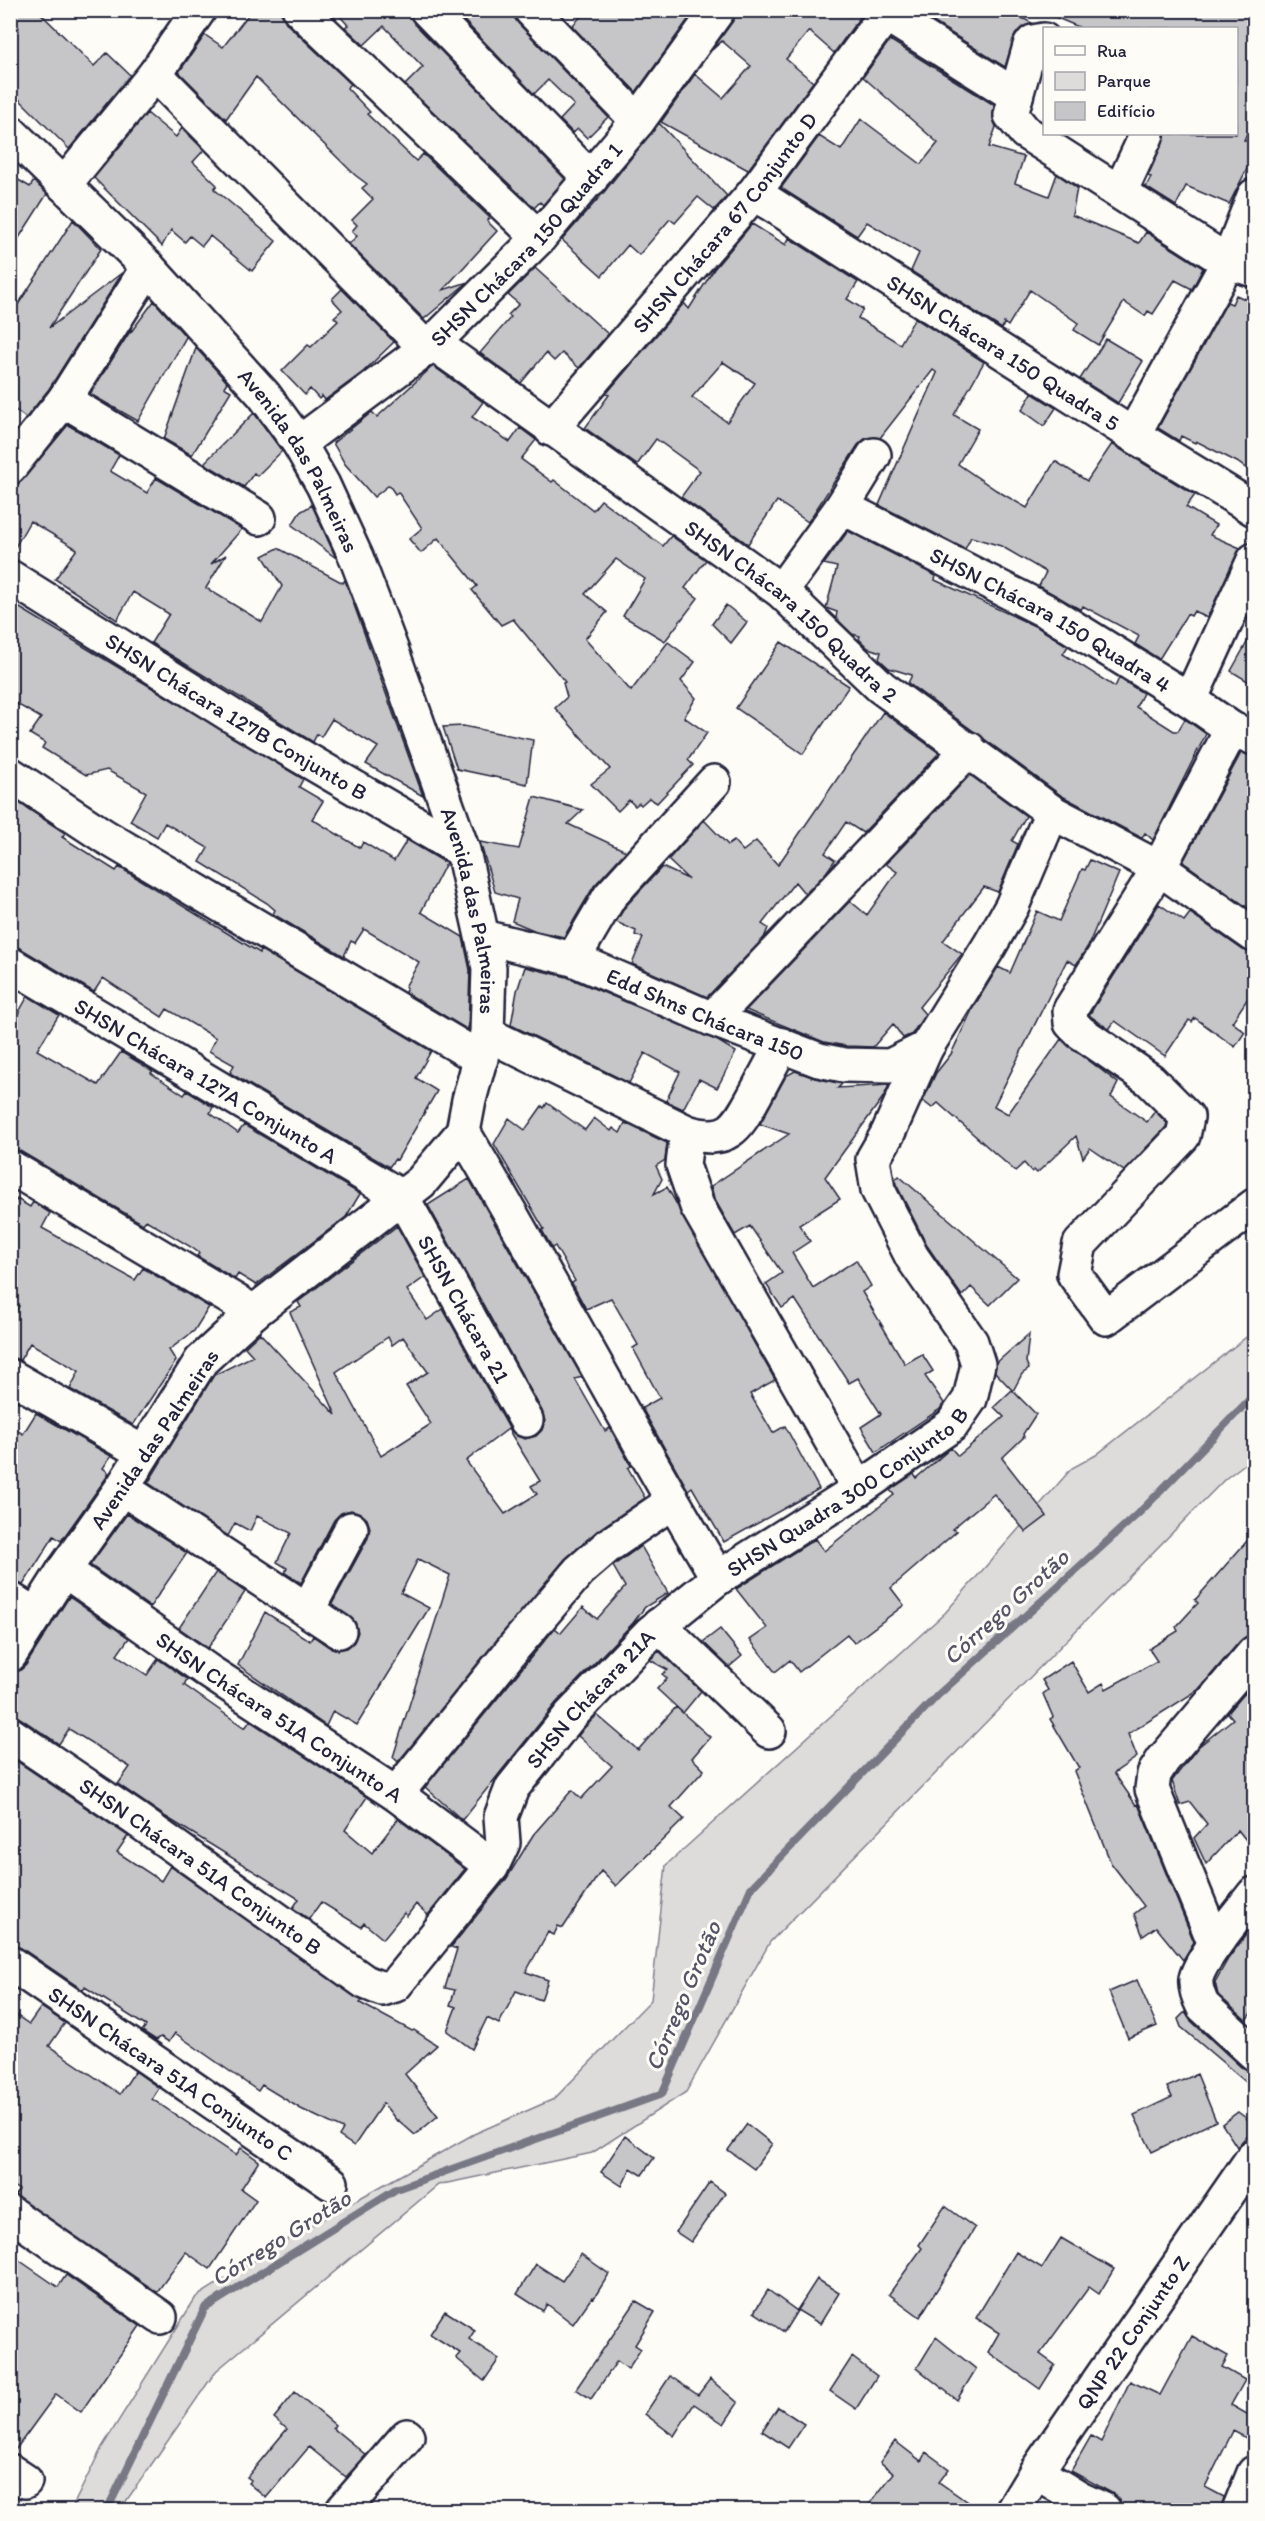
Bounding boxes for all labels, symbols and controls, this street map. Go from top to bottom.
legend [1043,27,1238,135]
text: Rua [1097,40,1127,62]
text: Parque [1097,70,1151,92]
text: Edifício [1097,100,1155,122]
street label: SHSN Chácara 67 Conjunto D [627,107,823,339]
street label: SHSN Chácara 150 Quadra 1 [425,137,628,352]
street label: SHSN Chácara 150 Quadra 5 [882,268,1125,437]
street label: Avenida das Palmeiras [232,363,365,557]
street label: SHSN Chácara 150 Quadra 2 [679,514,903,709]
street label: SHSN Chácara 150 Quadra 4 [925,541,1176,699]
street label: SHSN Chácara 127B Conjunto B [100,627,372,806]
street label: Avenida das Palmeiras [435,804,502,1015]
street label: Edd Shns Chácara 150 [602,962,808,1067]
street label: SHSN Chácara 127A Conjunto A [69,992,342,1170]
street label: SHSN Chácara 21 [412,1230,516,1388]
street label: Avenida das Palmeiras [84,1344,225,1535]
street label: SHSN Quadra 300 Conjunto B [722,1402,974,1583]
water label: Córrego Grotão [937,1542,1075,1671]
street label: SHSN Chácara 21A [520,1624,661,1774]
street label: SHSN Chácara 51A Conjunto A [151,1626,408,1809]
street label: SHSN Chácara 51A Conjunto B [74,1772,327,1961]
water label: Córrego Grotão [638,1916,727,2075]
street label: SHSN Chácara 51A Conjunto C [43,1980,298,2167]
water label: Córrego Grotão [205,2183,357,2292]
street label: QNP 22 Conjunto Z [1070,2250,1196,2415]

